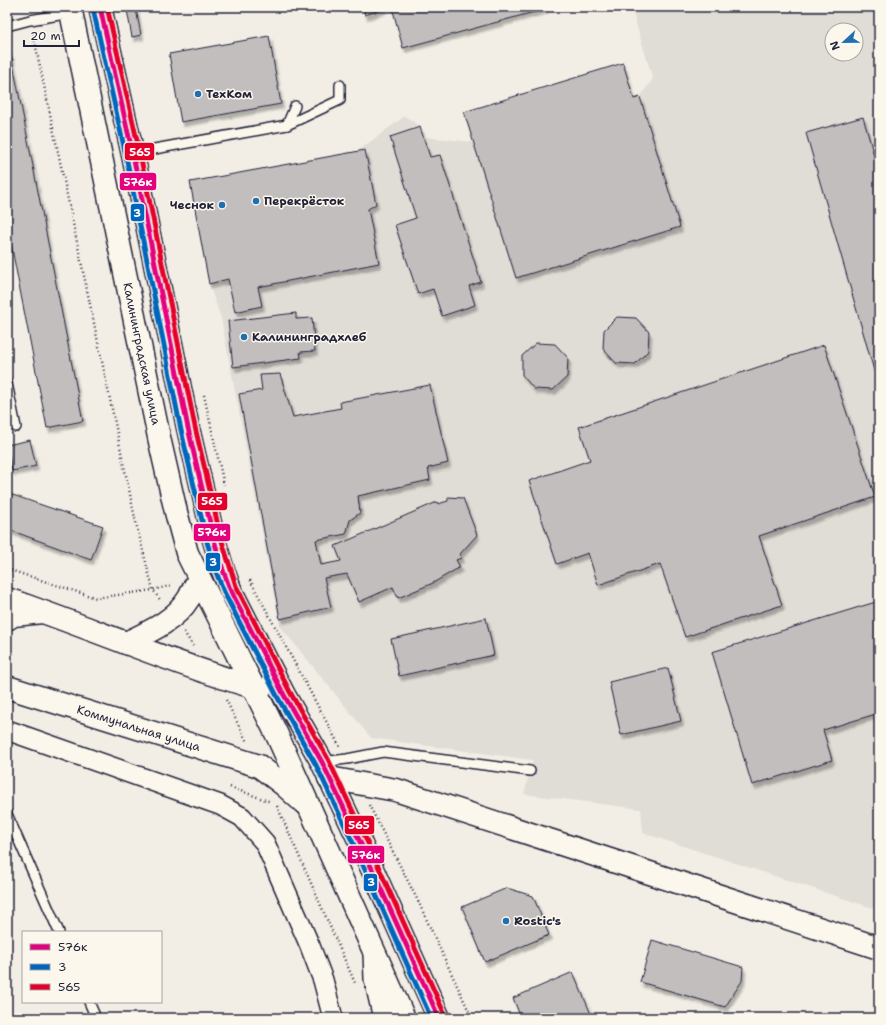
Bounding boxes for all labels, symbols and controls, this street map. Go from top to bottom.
scale bar [24,22,79,48]
north arrow [824,22,864,62]
text: 20 m [30,28,61,44]
text: N [826,38,844,52]
place label: ТехКом [206,86,252,102]
marker: ТехКом [193,89,203,99]
line badge: 565 [124,142,155,161]
text: 565 [129,145,151,160]
line badge: 576к [119,172,157,191]
text: 576к [124,175,153,190]
place label: Перекрёсток [264,193,345,209]
marker: Перекрёсток [251,196,261,206]
place label: Чеснок [170,197,214,213]
marker: Чеснок [217,200,227,210]
line badge: 3 [130,203,145,222]
text: 3 [133,206,141,221]
street label: Калининградская улица [119,281,164,427]
place label: Калининградхлеб [252,329,367,345]
marker: Калининградхлеб [239,332,249,342]
line badge: 565 [197,492,228,511]
text: 565 [201,494,223,509]
line badge: 576к [193,523,231,542]
text: 576к [198,525,227,540]
line badge: 3 [205,552,221,572]
text: 3 [209,555,217,570]
street label: Коммунальная улица [75,701,203,755]
line badge: 565 [344,815,375,835]
text: 565 [348,818,370,833]
line badge: 576к [347,845,385,864]
text: 576к [352,848,381,863]
line badge: 3 [363,873,378,892]
text: 3 [367,875,375,890]
place label: Rostic's [514,913,561,929]
marker: Rostic's [501,916,511,926]
legend [22,931,162,1003]
text: 576к [58,939,88,955]
text: 3 [58,959,66,975]
text: 565 [58,979,80,995]

